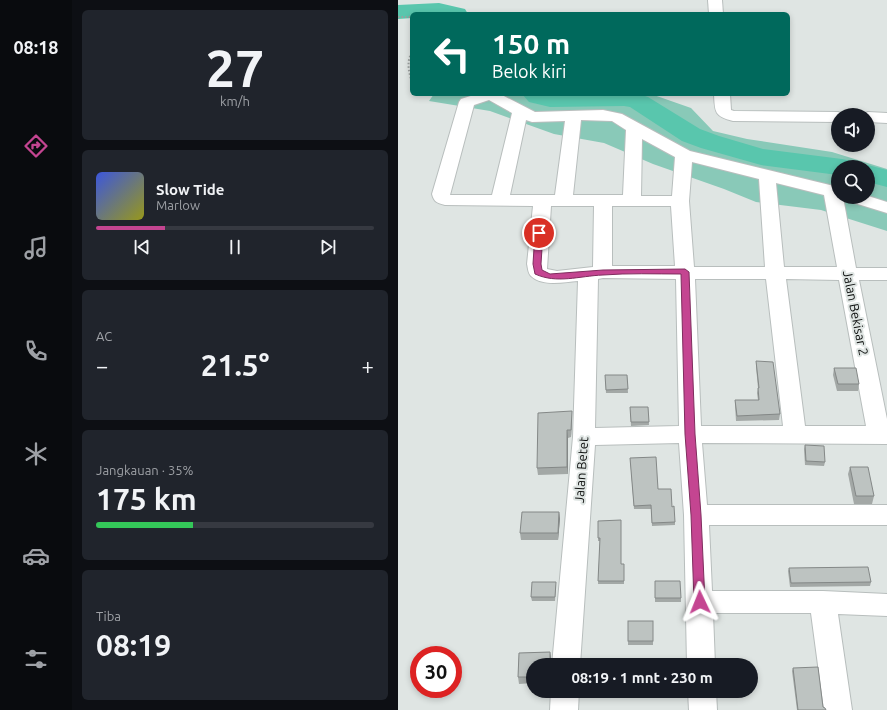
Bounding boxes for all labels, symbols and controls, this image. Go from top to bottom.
icon: left [426,28,478,80]
text: 150 m [492,28,570,59]
text: 08:18 [13,37,59,57]
text: 27 [206,39,264,97]
text: Belok kiri [492,61,566,81]
text: km/h [220,94,250,108]
map controls [831,108,875,204]
button: sound [831,108,875,152]
icon: directions [22,132,50,160]
button: search [831,160,875,204]
text: Slow Tide [156,181,224,198]
text: Marlow [156,198,200,212]
pin [522,216,556,250]
icon: arrive [528,222,550,244]
icon: music [22,234,50,262]
icon: previous [131,236,153,258]
icon: pause [224,236,246,258]
icon: next [317,236,339,258]
street label: Jalan Bekisar 2 [841,269,871,357]
text: AC [96,329,112,343]
icon: phone [22,337,50,365]
text: 21.5° [201,348,269,382]
text: − [96,353,108,378]
text: + [362,353,374,378]
street label: Jalan Betet [572,436,590,504]
icon: climate [22,440,50,468]
text: Jangkauan · 35% [96,463,194,477]
text: 175 km [96,482,197,516]
icon: car [22,542,50,570]
position arrow [679,581,721,623]
text: Tiba [96,609,121,623]
text: 08:19 [96,628,171,662]
icon: filters [22,645,50,673]
speed limit sign: 30 [410,646,462,698]
text: 08:19 · 1 mnt · 230 m [571,669,713,686]

